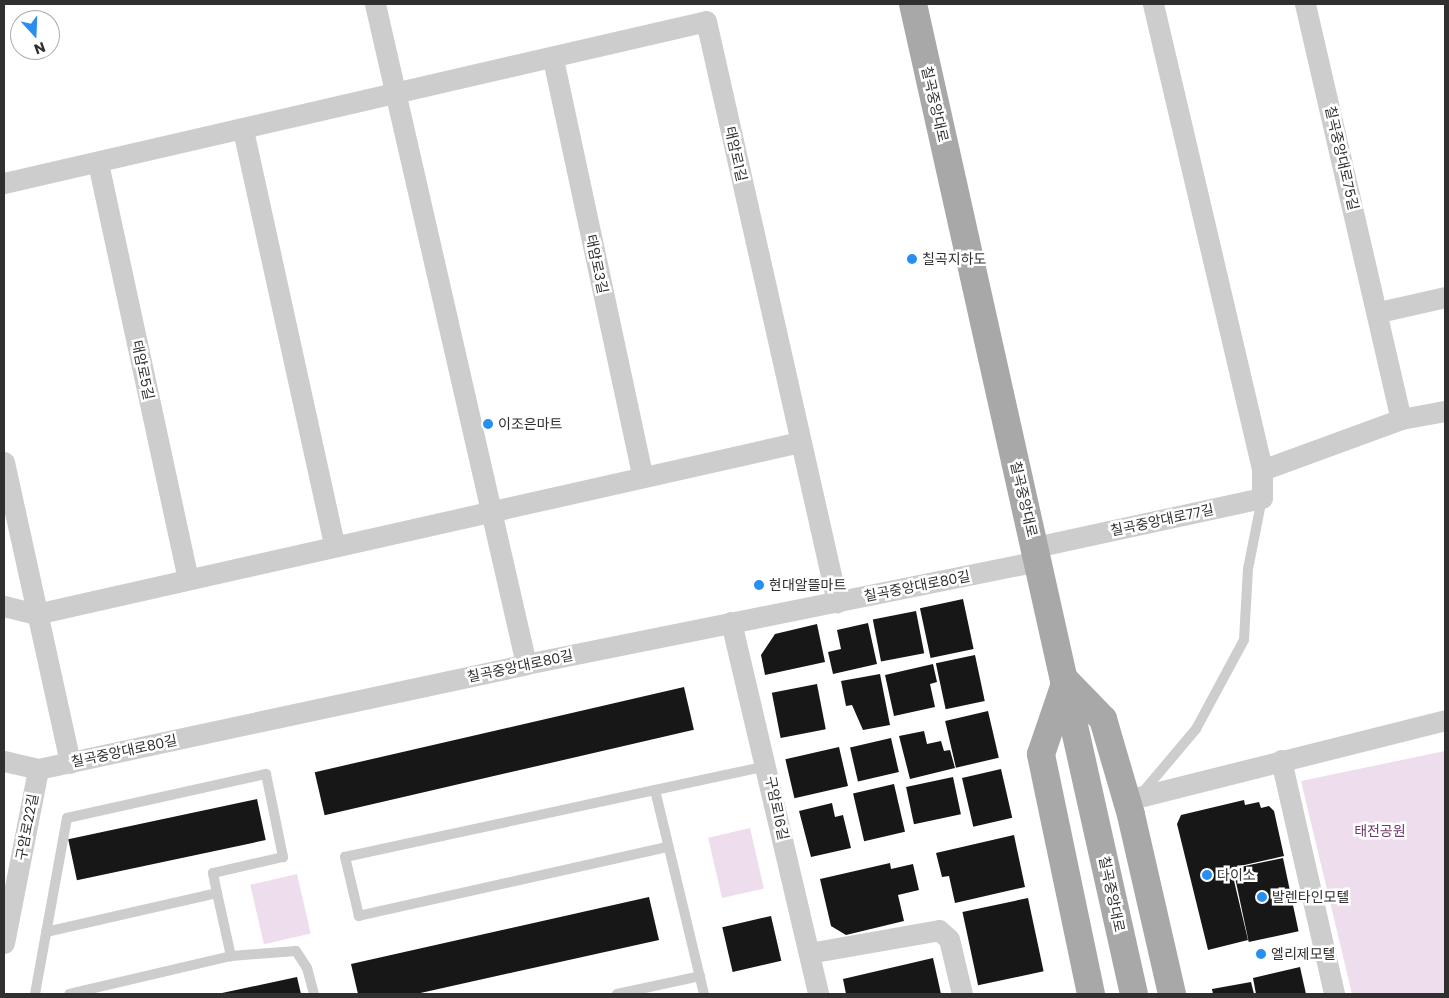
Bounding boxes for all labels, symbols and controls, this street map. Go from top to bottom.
north arrow [10,10,60,60]
text: N [31,37,48,59]
street label: 칠곡중앙대로 [918,64,952,144]
street label: 칠곡중앙대로75길 [1322,104,1362,212]
street label: 태암로1길 [722,125,750,183]
street label: 태암로3길 [583,233,611,295]
place label: 칠곡지하도 [922,251,986,267]
marker: 칠곡지하도 [906,253,918,265]
street label: 태암로5길 [129,339,157,401]
place label: 이조은마트 [498,416,562,432]
marker: 이조은마트 [482,418,494,430]
street label: 칠곡중앙대로 [1007,459,1041,539]
street label: 칠곡중앙대로77길 [1109,501,1215,539]
street label: 칠곡중앙대로80길 [862,567,972,605]
place label: 현대알뜰마트 [769,577,846,593]
marker: 현대알뜰마트 [753,579,765,591]
street label: 칠곡중앙대로80길 [466,647,574,685]
street label: 칠곡중앙대로80길 [70,732,178,770]
street label: 구암로16길 [762,775,792,841]
street label: 구암로22길 [12,792,42,862]
park label: 태전공원 [1354,823,1406,839]
street label: 칠곡중앙대로 [1096,854,1128,934]
place label: 다이소 [1217,867,1256,883]
marker: 다이소 [1201,869,1213,881]
place label: 발렌타인모텔 [1272,889,1349,905]
marker: 발렌타인모텔 [1256,891,1268,903]
place label: 엘리제모텔 [1271,946,1335,962]
marker: 엘리제모텔 [1255,948,1267,960]

